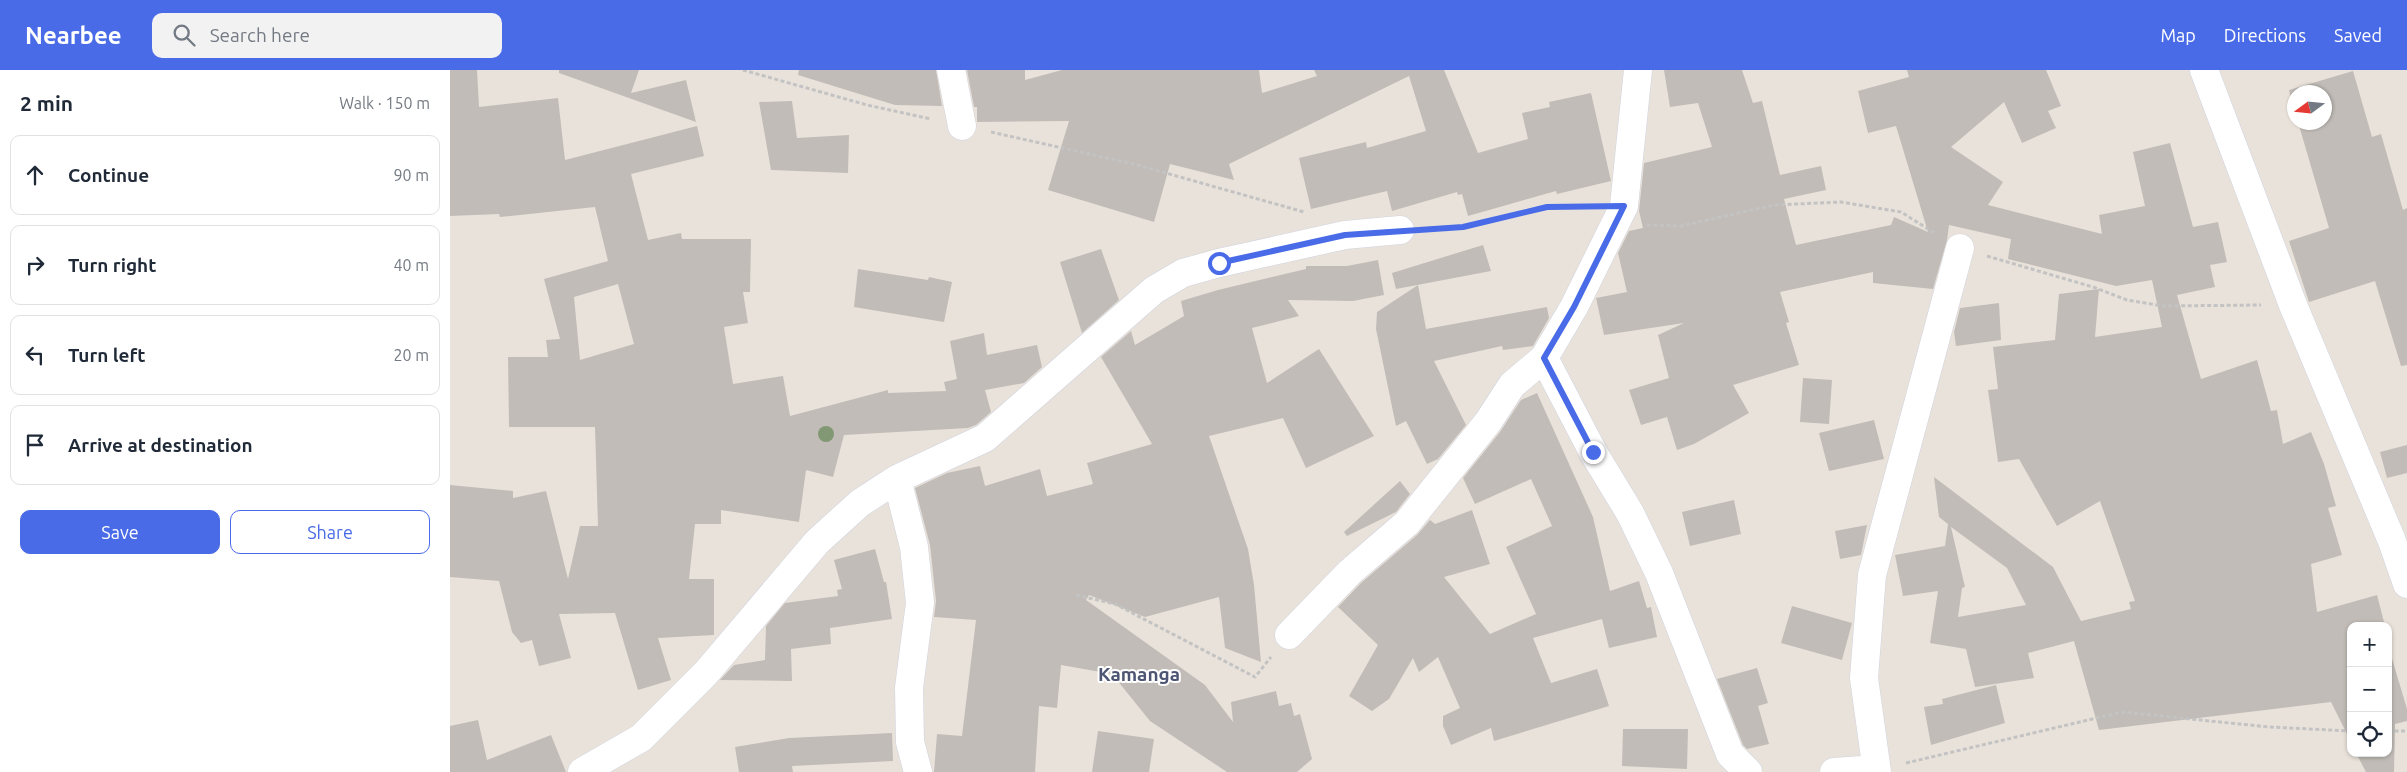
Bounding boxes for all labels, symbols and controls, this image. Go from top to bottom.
search box [152,13,502,58]
icon: search [170,21,198,49]
text: Nearbee [25,22,122,49]
text: Search here [210,24,310,46]
text: Map [2160,25,2196,45]
text: Directions [2224,25,2306,45]
text: Saved [2334,25,2382,45]
north arrow [2287,85,2332,130]
text: 2 min [20,91,73,115]
text: Walk · 150 m [339,94,430,112]
icon: ahead [21,161,49,189]
text: Continue [68,164,149,186]
text: 90 m [393,166,429,184]
icon: right [21,251,49,279]
route start [1208,252,1231,275]
text: Turn right [68,254,156,276]
text: 40 m [393,256,429,274]
icon: left [21,341,49,369]
text: Turn left [68,344,146,366]
text: 20 m [393,346,429,364]
icon: arrive [21,431,49,459]
text: Arrive at destination [68,434,253,456]
route end [1582,441,1605,464]
button: Save [20,510,220,554]
button: Share [230,510,430,554]
map controls [2347,622,2392,757]
button: + [2347,622,2392,667]
district label: Kamanga [1098,663,1180,685]
button: − [2347,667,2392,712]
button: locate [2347,712,2392,757]

